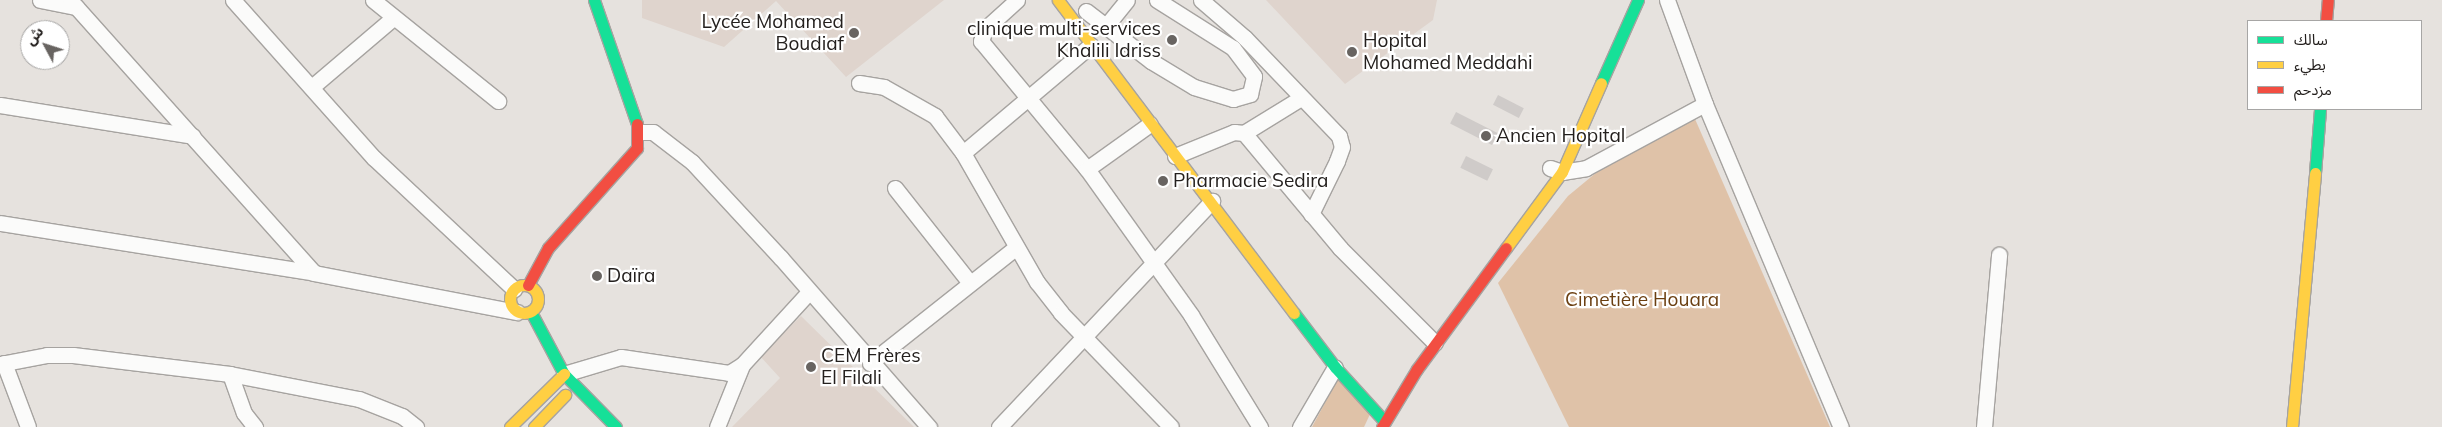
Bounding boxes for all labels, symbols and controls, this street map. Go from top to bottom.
place label: Lycée Mohamed Boudiaf [702,11,844,55]
place label: clinique multi-services Khalili Idriss [967,18,1161,62]
north arrow [20,20,70,70]
legend [2247,20,2422,110]
text: ش [21,23,47,49]
marker: Lycée Mohamed Boudiaf [848,27,860,39]
place label: Hopital Mohamed Meddahi [1363,30,1533,74]
text: سالك [2294,30,2328,49]
marker: clinique multi-services Khalili Idriss [1165,33,1179,47]
marker: Hopital Mohamed Meddahi [1345,45,1359,59]
text: بطيء [2294,55,2326,74]
text: مزدحم [2294,80,2332,99]
place label: Ancien Hopital [1496,125,1625,147]
marker: Ancien Hopital [1480,130,1492,142]
place label: Pharmacie Sedira [1173,170,1328,192]
marker: Pharmacie Sedira [1157,175,1169,187]
place label: Daïra [607,265,655,287]
marker: Daïra [591,270,603,282]
park label: Cimetière Houara [1565,289,1719,311]
place label: CEM Frères El Filali [821,345,921,389]
marker: CEM Frères El Filali [805,361,817,373]

